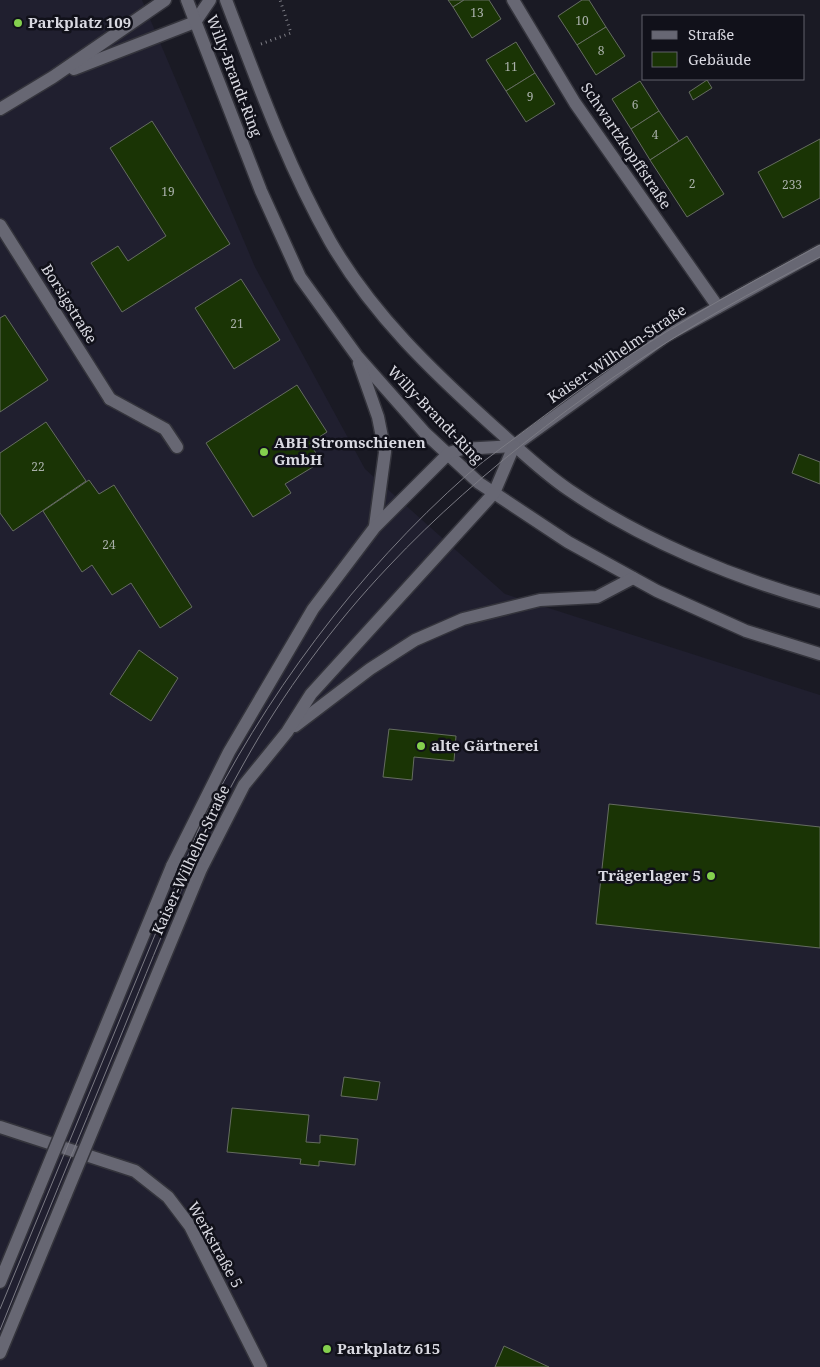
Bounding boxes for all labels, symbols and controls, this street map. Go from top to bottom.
house number: 13 [470,4,484,21]
place label: Parkplatz 109 [28,12,131,32]
street label: Willy-Brandt-Ring [202,12,267,140]
house number: 10 [575,12,589,29]
legend [642,15,805,80]
marker: Parkplatz 109 [12,17,24,29]
text: Straße [688,24,734,44]
house number: 8 [598,42,605,59]
text: Gebäude [688,49,751,69]
house number: 11 [504,58,518,75]
street label: Schwartzkopffstraße [577,78,677,213]
house number: 9 [527,88,533,105]
house number: 6 [632,96,639,113]
house number: 4 [652,126,659,143]
house number: 2 [689,175,695,192]
house number: 233 [782,176,802,193]
house number: 19 [161,183,175,200]
street label: Borsigstraße [37,260,102,347]
street label: Kaiser-Wilhelm-Straße [543,299,690,407]
house number: 21 [230,315,244,332]
street label: Willy-Brandt-Ring [384,361,488,468]
place label: ABH Stromschienen GmbH [274,432,426,469]
marker: ABH Stromschienen GmbH [258,446,270,458]
house number: 22 [31,458,45,475]
house number: 24 [102,536,116,553]
place label: alte Gärtnerei [431,735,539,755]
marker: alte Gärtnerei [415,740,427,752]
street label: Kaiser-Wilhelm-Straße [147,782,234,938]
place label: Trägerlager 5 [598,865,701,885]
marker: Trägerlager 5 [705,870,717,882]
street label: Werkstraße 5 [184,1198,248,1291]
place label: Parkplatz 615 [337,1338,440,1358]
marker: Parkplatz 615 [321,1343,333,1355]

